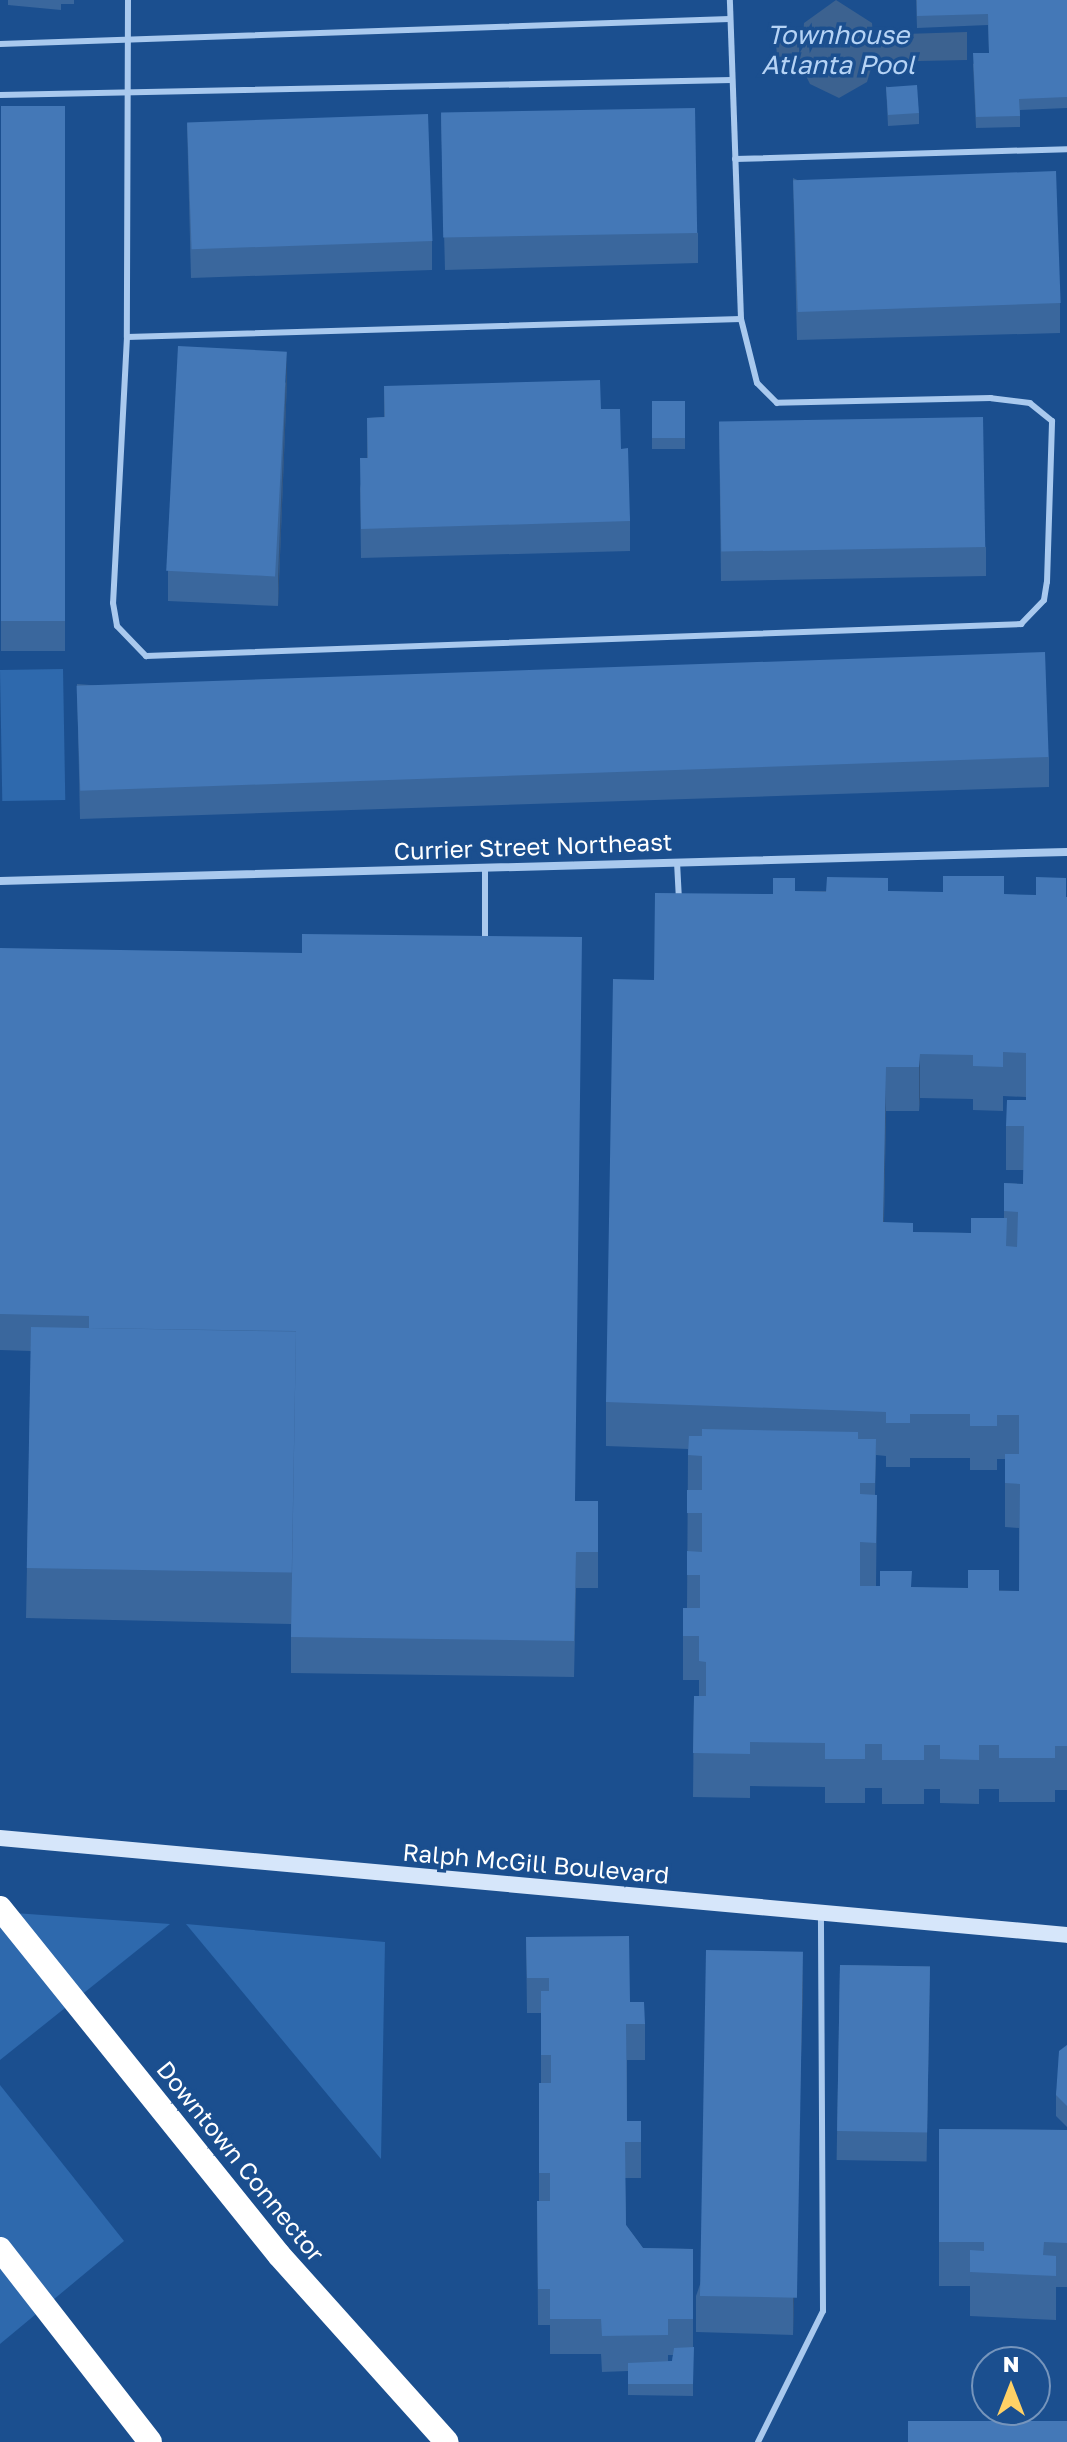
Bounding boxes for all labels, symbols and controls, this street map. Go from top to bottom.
water label: Townhouse Atlanta Pool [761,19,915,80]
street label: Currier Street Northeast [393,827,673,865]
street label: Ralph McGill Boulevard [402,1837,670,1889]
street label: Downtown Connector [151,2055,331,2267]
north arrow [971,2346,1051,2426]
text: N [1003,2350,1019,2377]

